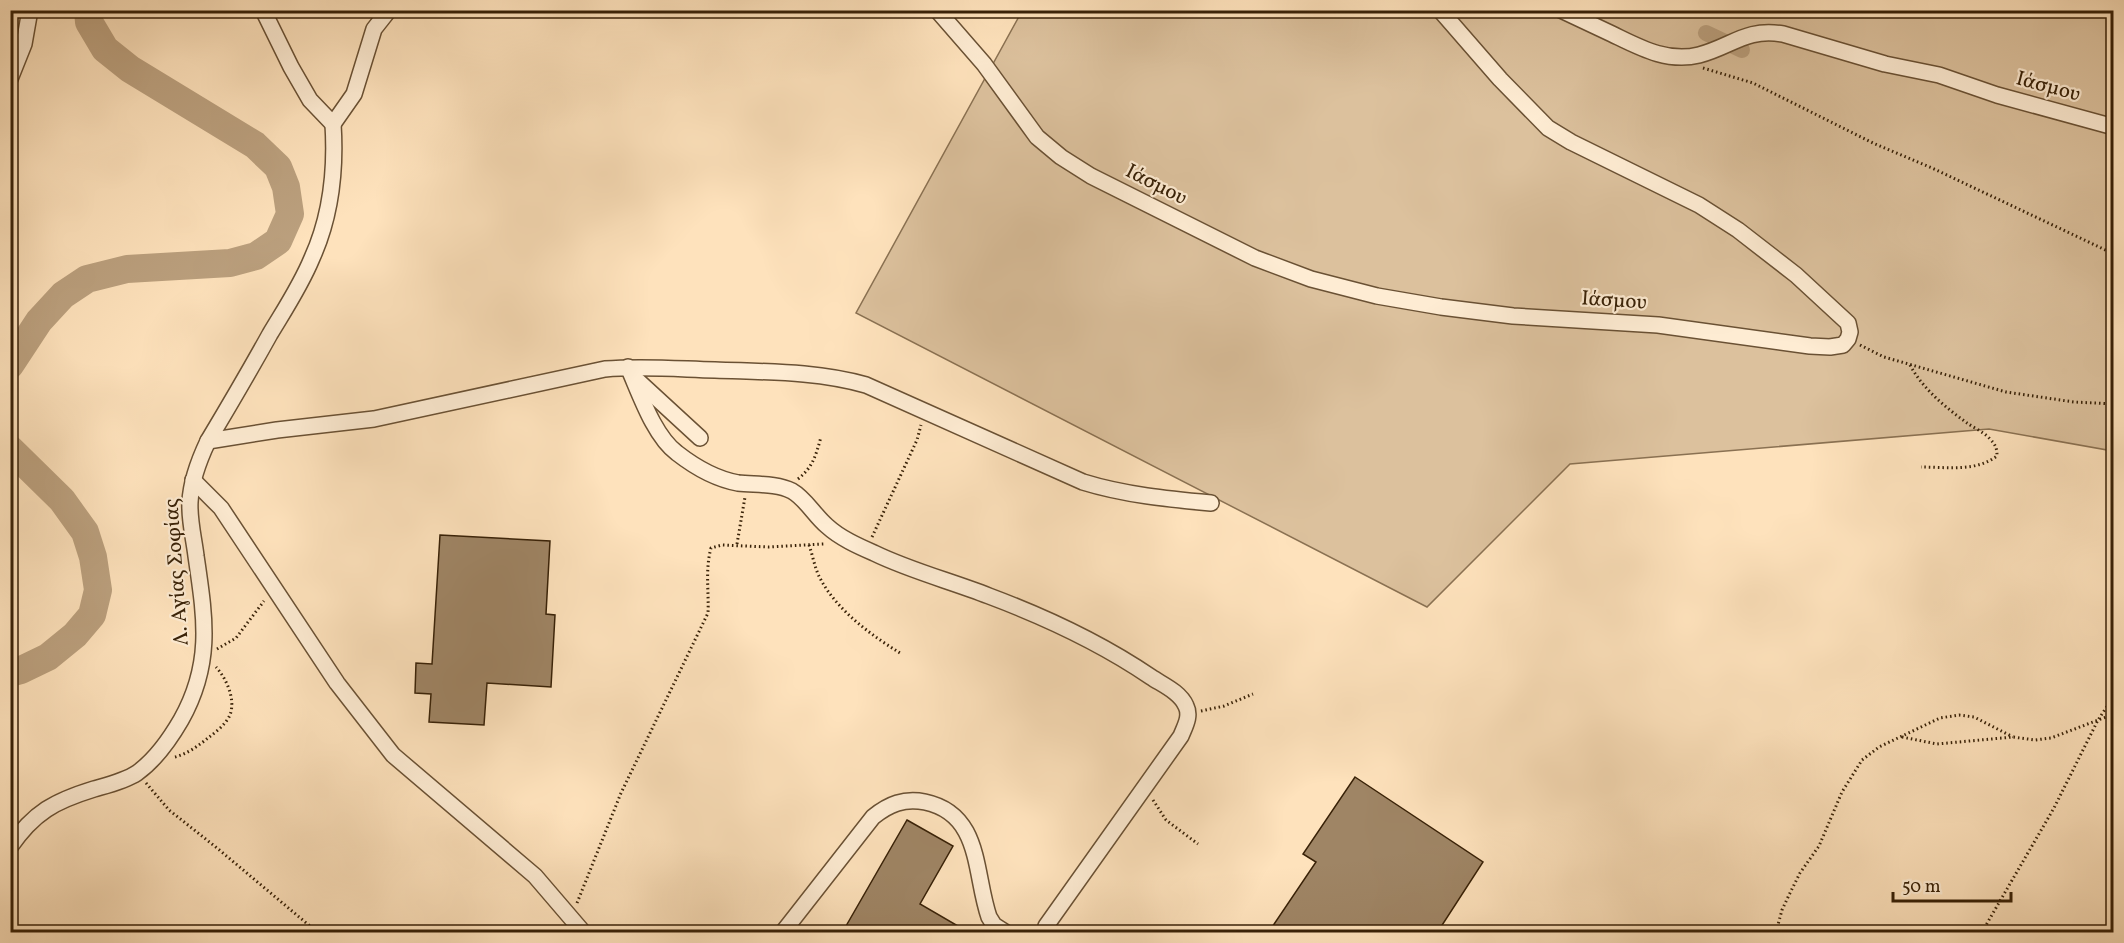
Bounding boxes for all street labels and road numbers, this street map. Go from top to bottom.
street label: Ιάσμου [2013,65,2083,109]
street label: Ιάσμου [1120,157,1192,213]
street label: Ιάσμου [1580,284,1648,318]
street label: Λ. Αγίας Σοφίας [157,497,197,647]

